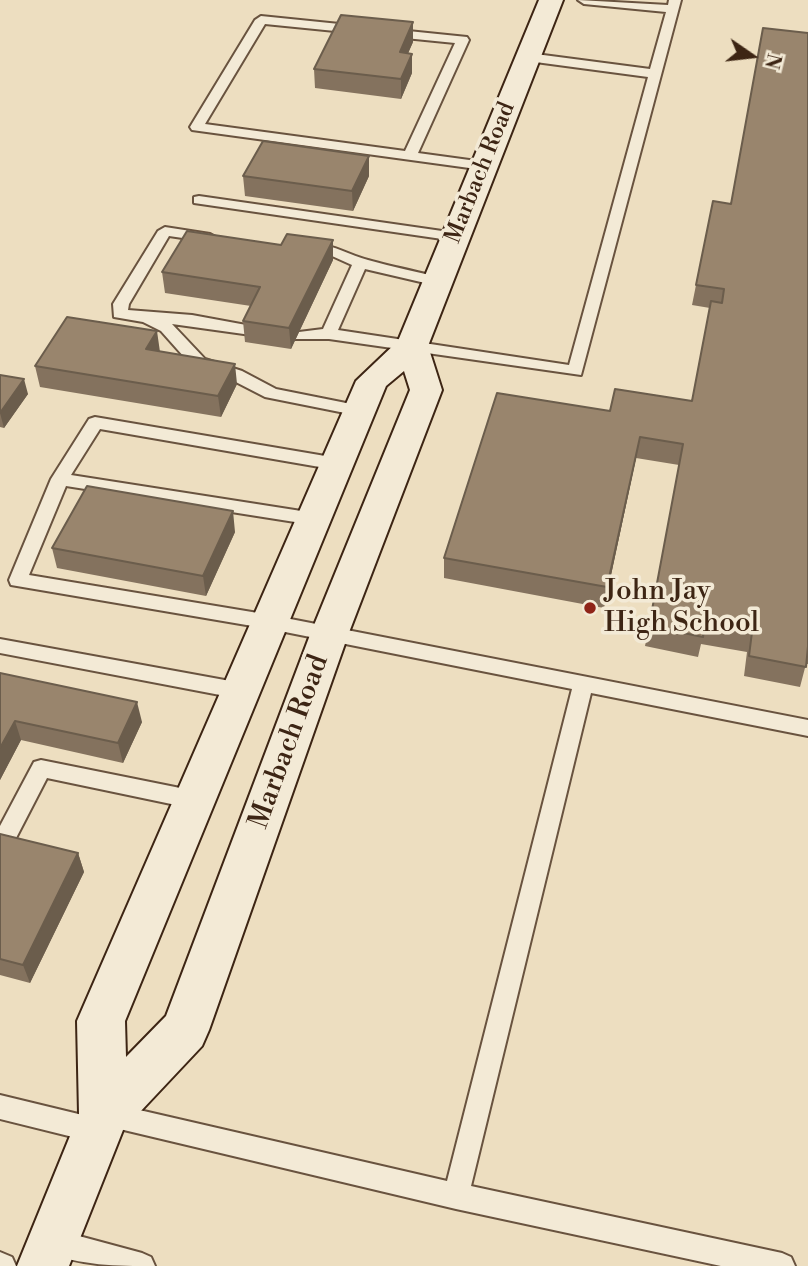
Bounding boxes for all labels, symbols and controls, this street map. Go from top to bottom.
north arrow [717,21,787,91]
text: N [759,51,786,71]
street label: Marbach Road [440,98,522,248]
place label: John Jay High School [604,575,759,641]
marker: John Jay High School [582,600,598,616]
street label: Marbach Road [243,651,337,833]

